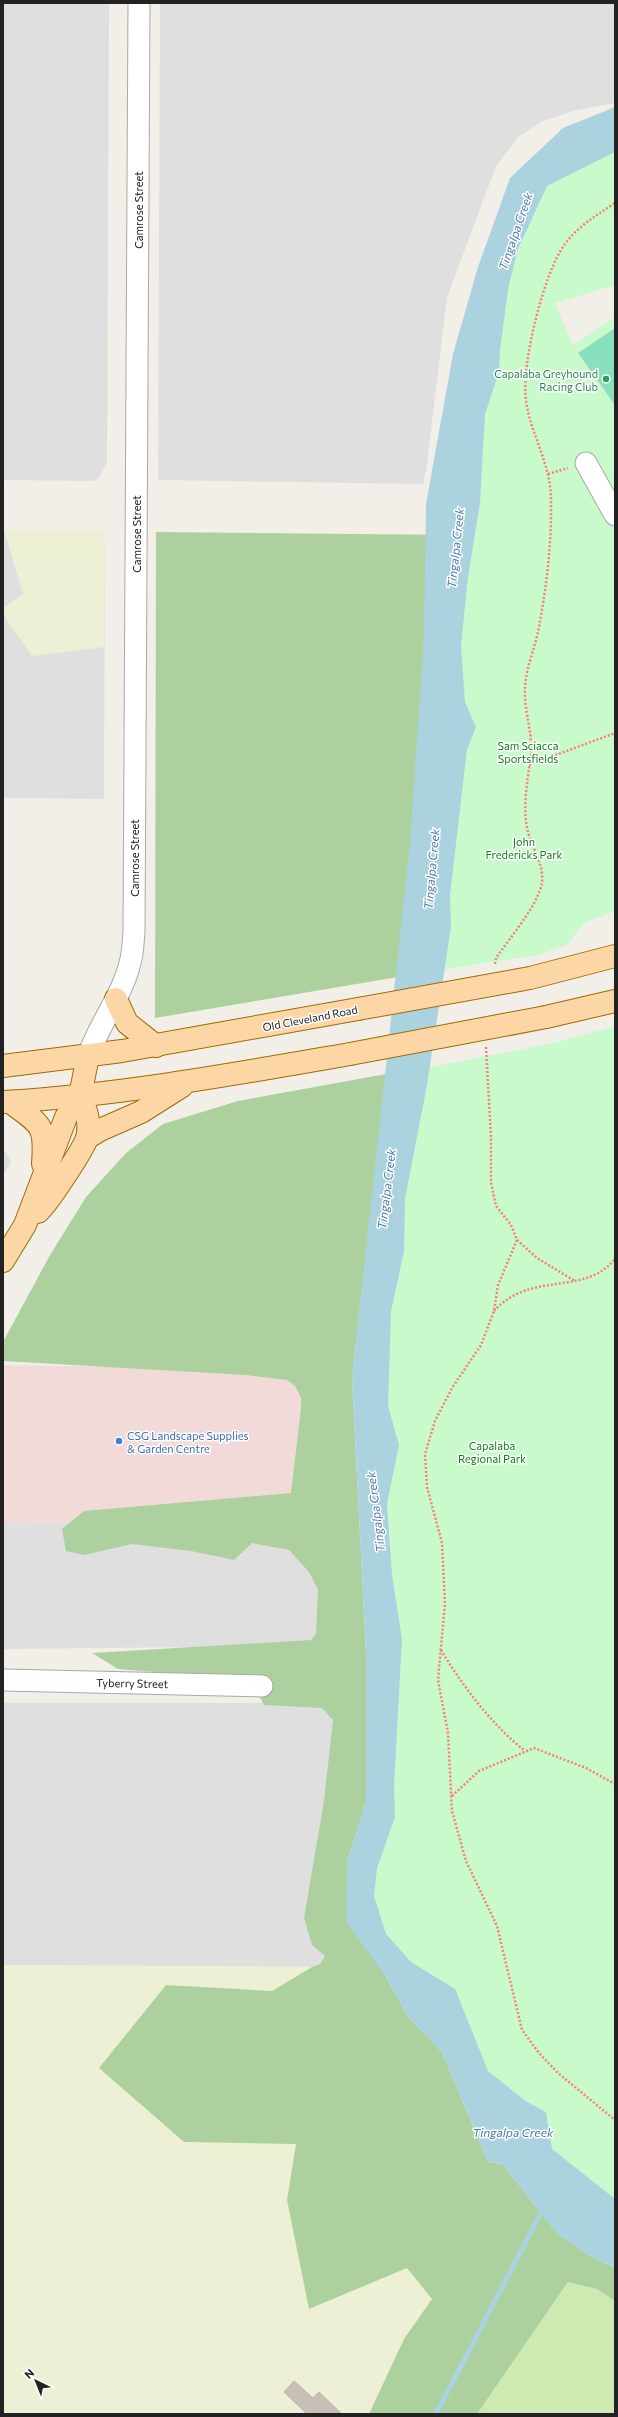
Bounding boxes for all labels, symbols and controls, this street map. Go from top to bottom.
street label: Camrose Street [132,171,145,249]
water label: Tingalpa Creek [495,190,535,272]
place label: Capalaba Greyhound Racing Club [494,367,598,393]
marker: Capalaba Greyhound Racing Club [601,374,611,384]
street label: Camrose Street [130,495,143,573]
water label: Tingalpa Creek [444,506,466,589]
park label: Sam Sciacca Sportsfields [497,739,559,765]
street label: Camrose Street [128,819,141,897]
water label: Tingalpa Creek [420,828,442,910]
park label: John Fredericks Park [485,835,563,861]
street label: Old Cleveland Road [261,1002,359,1034]
water label: Tingalpa Creek [374,1147,398,1230]
place label: CSG Landscape Supplies & Garden Centre [127,1429,249,1455]
marker: CSG Landscape Supplies & Garden Centre [114,1436,124,1446]
park label: Capalaba Regional Park [458,1439,526,1465]
water label: Tingalpa Creek [363,1470,387,1553]
street label: Tyberry Street [96,1676,169,1690]
water label: Tingalpa Creek [472,2125,554,2139]
north arrow [16,2361,56,2401]
text: N [21,2366,36,2381]

